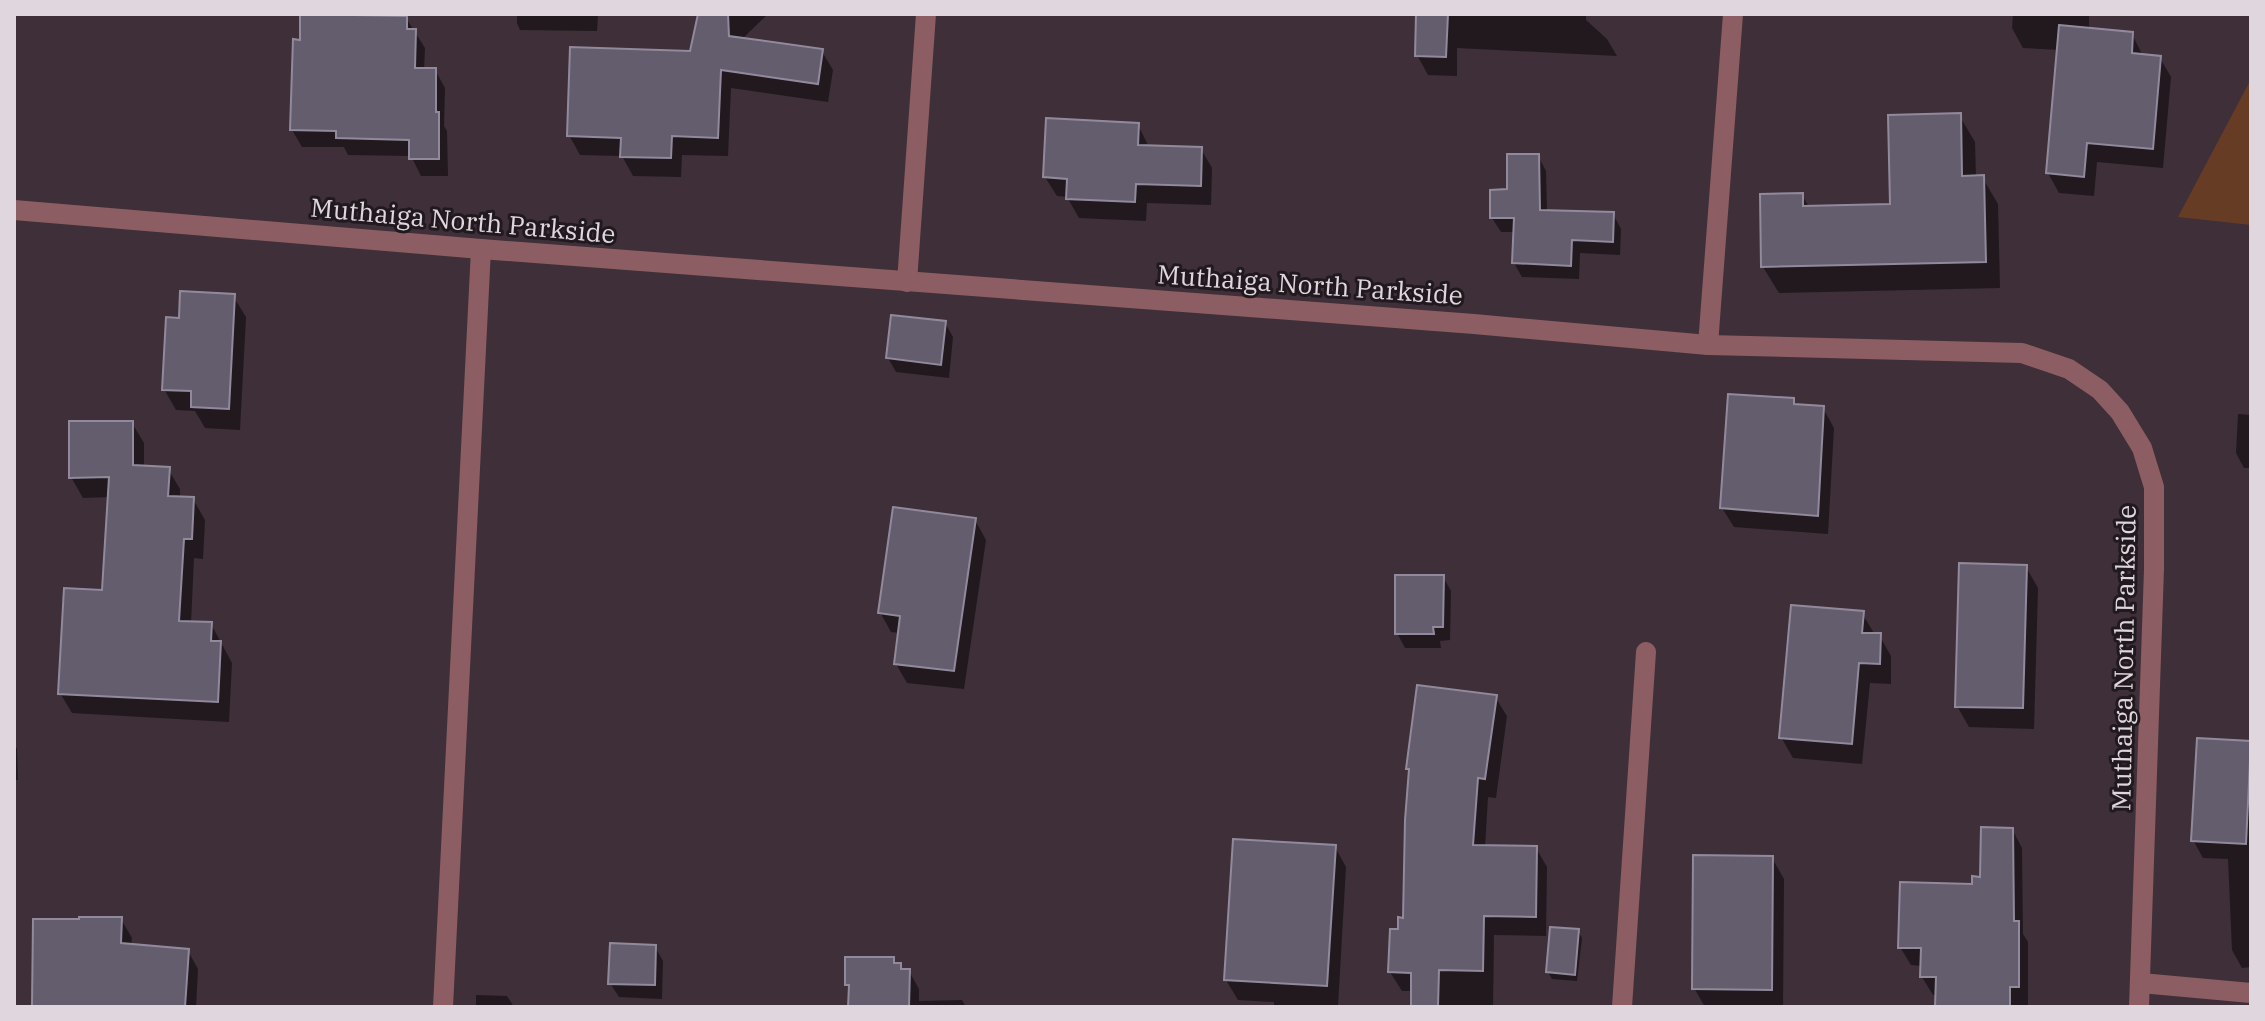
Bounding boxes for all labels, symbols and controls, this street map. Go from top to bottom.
street label: Muthaiga North Parkside [309,190,617,250]
street label: Muthaiga North Parkside [1156,256,1464,312]
street label: Muthaiga North Parkside [2103,505,2143,811]

